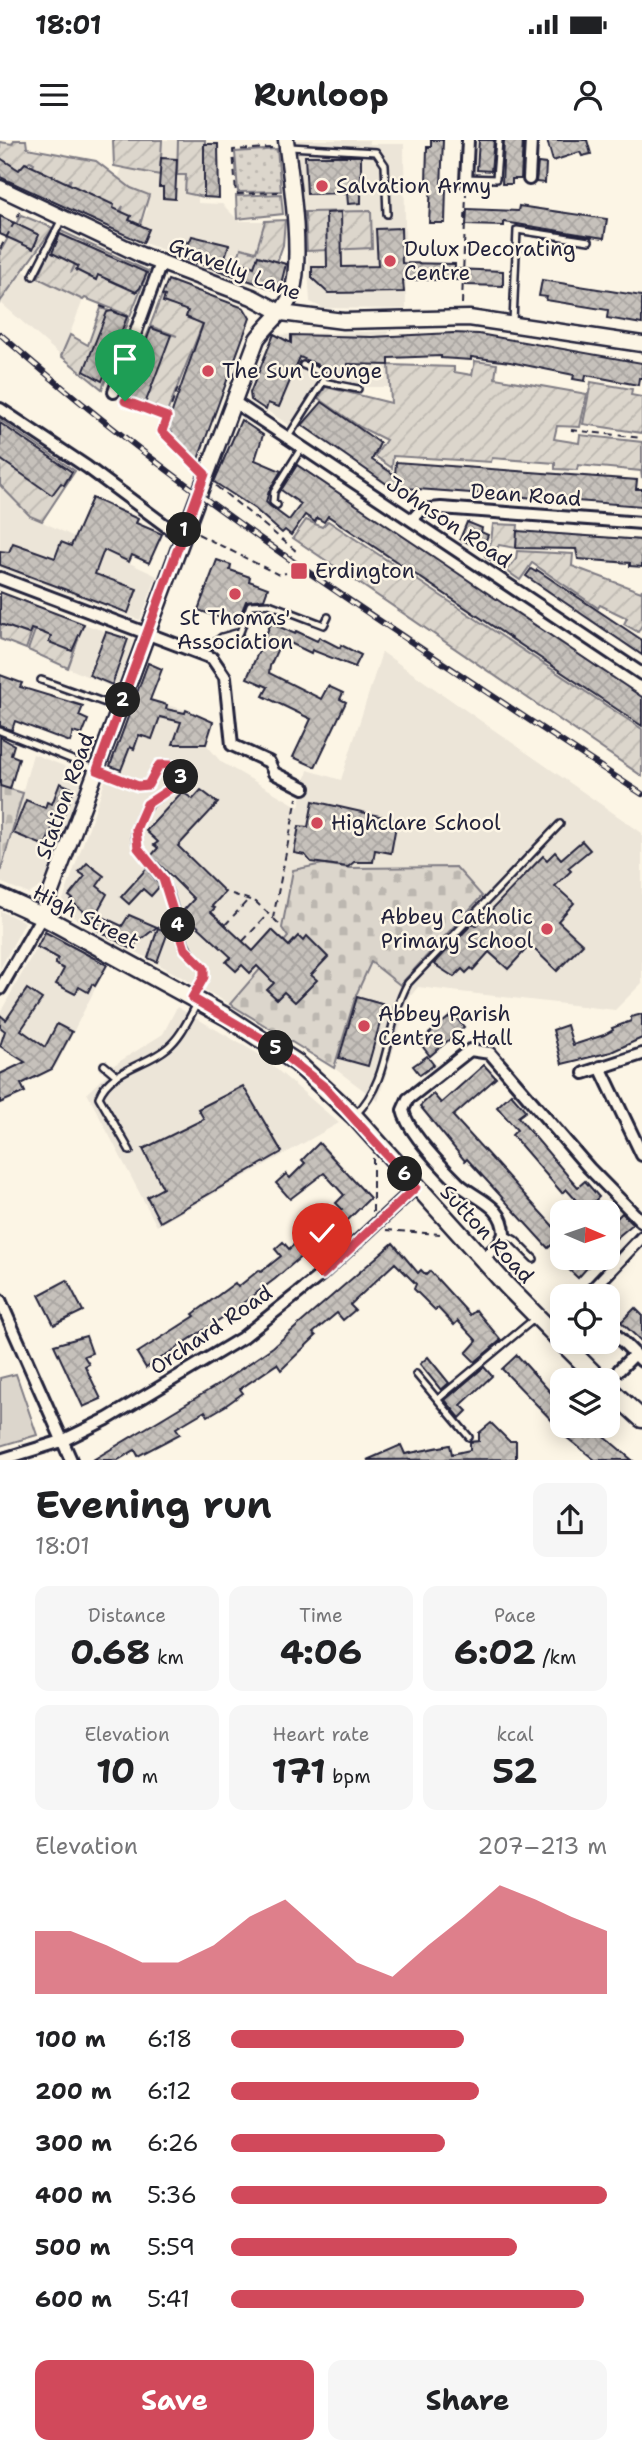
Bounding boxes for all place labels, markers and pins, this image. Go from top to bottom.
place label: Salvation Army [336,172,491,200]
marker: Salvation Army [314,178,330,194]
place label: Dulux Decorating Centre [404,235,576,287]
marker: Dulux Decorating Centre [382,253,398,269]
pin [95,329,155,401]
place label: The Sun Lounge [222,357,382,385]
marker: The Sun Lounge [200,363,216,379]
pin: 1 [166,512,202,548]
place label: Erdington [315,557,415,585]
marker: Erdington [289,561,309,581]
marker: St Thomas' Association [227,586,243,602]
place label: St Thomas' Association [177,604,293,656]
pin: 2 [106,682,140,718]
pin: 3 [164,760,198,794]
place label: Highclare School [331,809,501,837]
marker: Highclare School [309,815,325,831]
place label: Abbey Catholic Primary School [380,903,534,955]
pin: 4 [160,908,196,942]
marker: Abbey Catholic Primary School [539,921,555,937]
place label: Abbey Parish Centre & Hall [378,1000,513,1052]
marker: Abbey Parish Centre & Hall [356,1018,372,1034]
pin: 5 [258,1030,294,1066]
pin: 6 [388,1156,422,1192]
pin [292,1203,352,1275]

